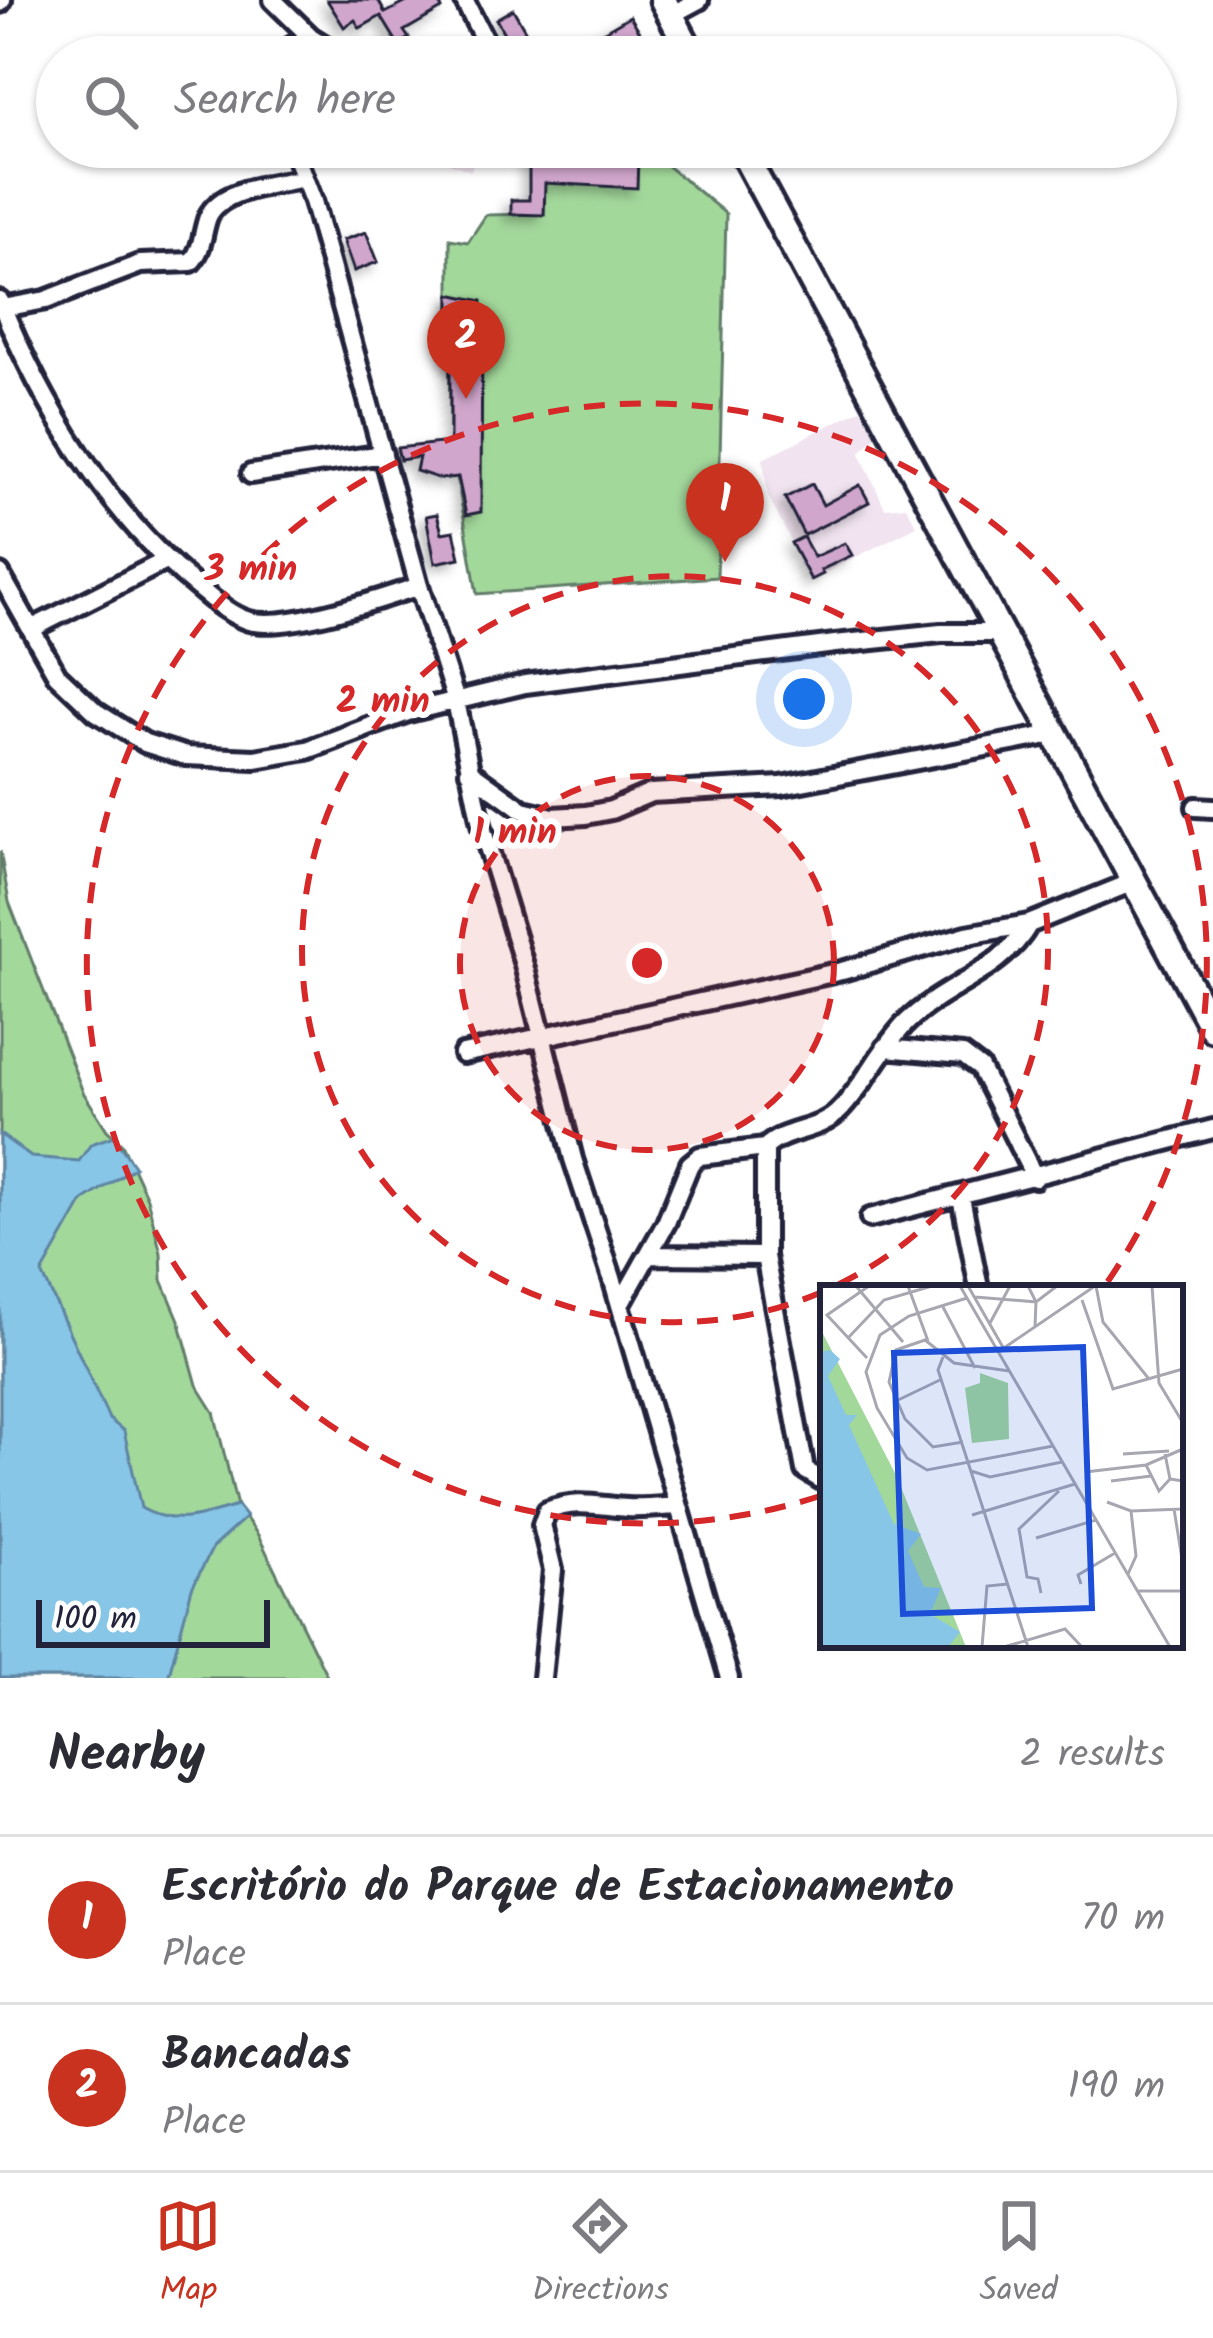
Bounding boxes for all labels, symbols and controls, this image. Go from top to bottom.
search box [36,36,1177,168]
text: Search here [174,66,396,138]
icon: search [78,69,144,135]
pin: 2 [427,300,505,399]
pin: 1 [686,463,764,562]
text: 3 min [204,542,297,599]
your location [774,669,834,729]
text: 2 min [336,674,430,731]
text: 1 min [473,805,557,862]
centre of rings [626,942,668,984]
inset map [820,1285,1183,1648]
scale bar [36,1594,270,1647]
text: 100 m [54,1594,137,1647]
text: Nearby [48,1716,205,1797]
text: 2 results [1020,1725,1165,1787]
text: Escritório do Parque de Estacionamento [162,1853,954,1925]
text: 1 [81,1889,93,1951]
text: 70 m [1081,1889,1165,1951]
text: Place [162,1925,246,1987]
text: Bancadas [162,2021,351,2093]
text: 2 [76,2057,98,2119]
text: 190 m [1068,2057,1165,2119]
text: Place [162,2093,246,2155]
tab: Map [155,2193,221,2318]
tab: Directions [532,2193,669,2318]
tab: Saved [979,2193,1058,2318]

